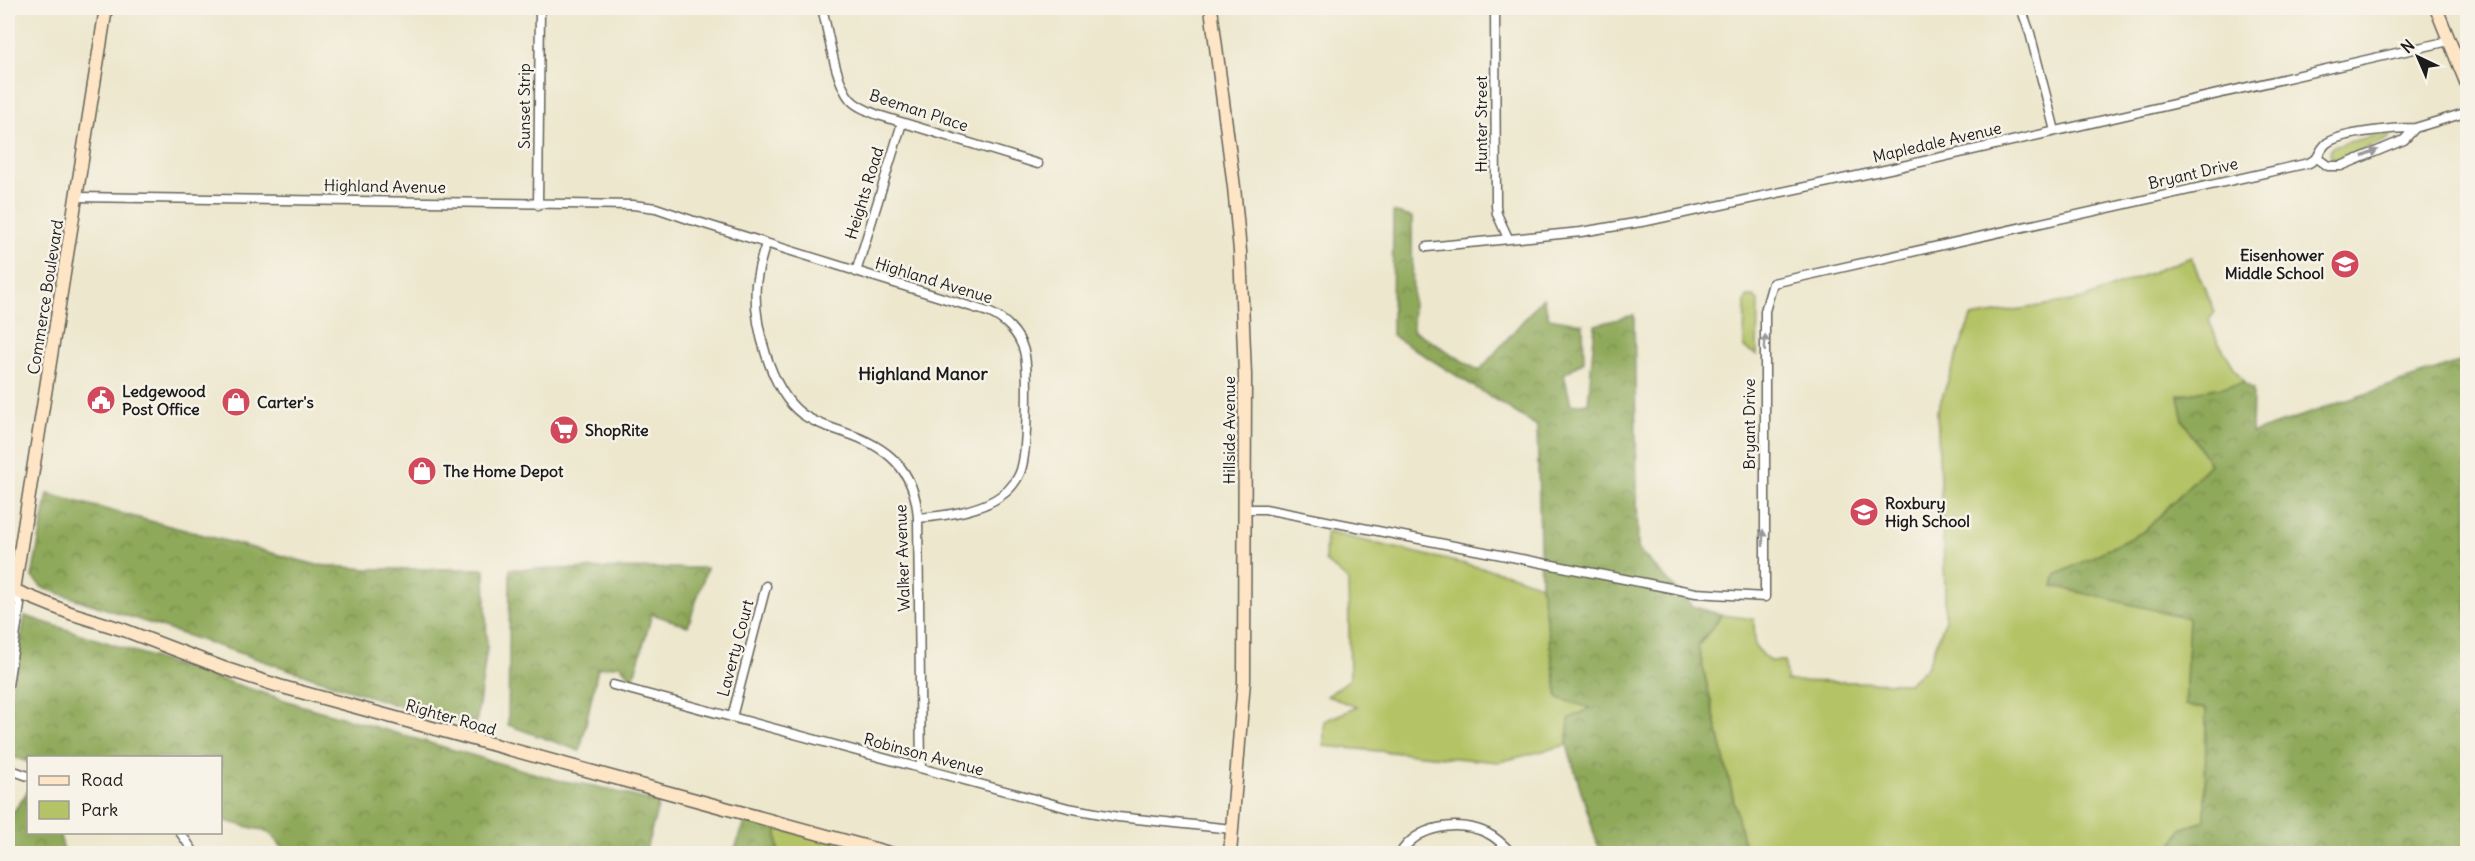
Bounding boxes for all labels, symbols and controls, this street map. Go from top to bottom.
north arrow [2388,27,2448,87]
text: N [2397,35,2419,57]
street label: Sunset Strip [514,63,534,149]
street label: Hunter Street [1471,75,1491,172]
street label: Beeman Place [867,85,971,135]
street label: Mapledale Avenue [1871,117,2003,167]
street label: Heights Road [840,144,888,242]
one-way arrow [2362,148,2380,158]
street label: Bryant Drive [2146,153,2240,193]
street label: Highland Avenue [324,175,446,197]
street label: Commerce Boulevard [23,218,67,376]
place label: Eisenhower Middle School [2225,245,2324,283]
school or university icon: Eisenhower Middle School [2329,248,2361,280]
street label: Highland Avenue [873,253,995,307]
one-way arrow [1760,334,1770,353]
district label: Highland Manor [858,362,988,385]
street label: Hillside Avenue [1219,376,1239,484]
street label: Bryant Drive [1739,378,1759,470]
place label: Ledgewood Post Office [122,381,206,419]
public building icon: Ledgewood Post Office [85,384,117,416]
shop icon: Carter's [220,386,252,418]
place label: Carter's [257,392,314,412]
supermarket icon: ShopRite [548,414,580,446]
place label: ShopRite [585,420,649,441]
shop icon: The Home Depot [406,455,438,487]
place label: The Home Depot [443,461,564,482]
place label: Roxbury High School [1885,493,1970,532]
school or university icon: Roxbury High School [1848,496,1880,528]
street label: Walker Avenue [890,504,914,612]
one-way arrow [1759,529,1768,548]
street label: Laverty Court [712,597,758,699]
street label: Righter Road [403,695,499,739]
street label: Robinson Avenue [862,728,986,780]
legend [27,756,222,834]
text: Road [81,768,124,791]
text: Park [81,798,118,821]

